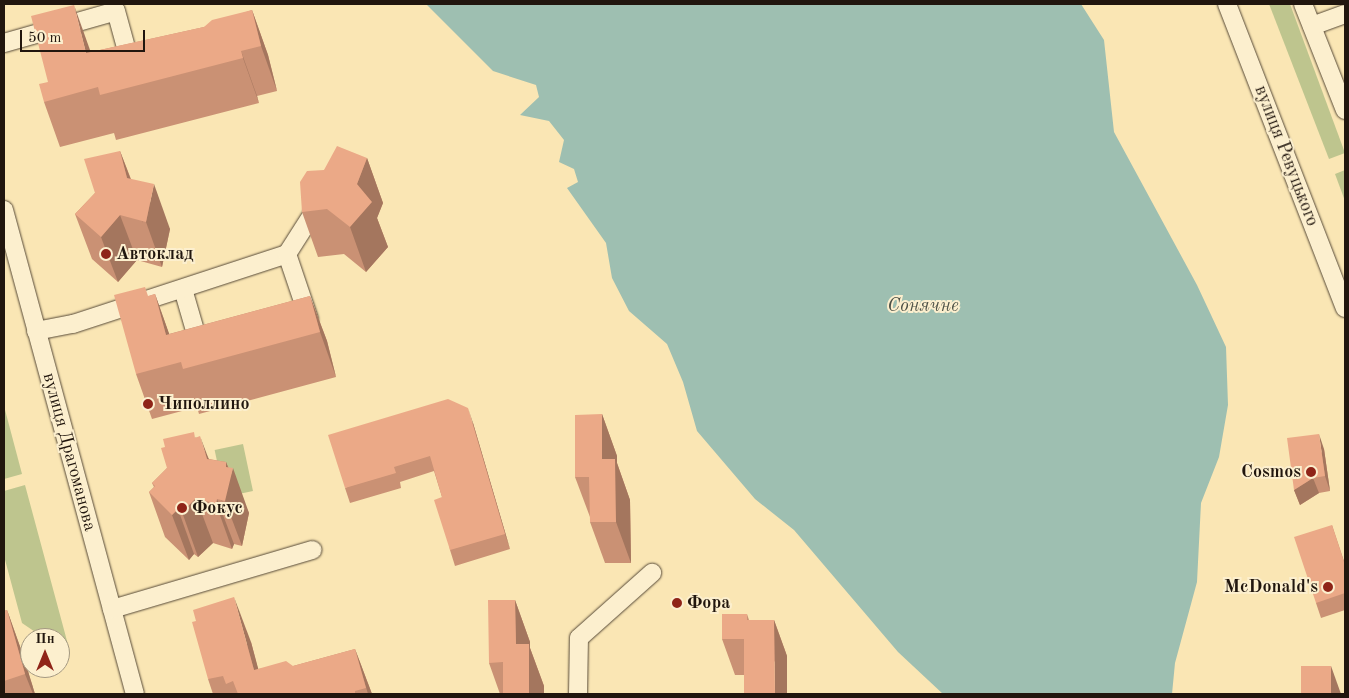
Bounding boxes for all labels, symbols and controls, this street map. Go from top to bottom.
scale bar [22,20,148,52]
text: 50 m [28,31,62,46]
street label: вулиця Ревуцького [1249,83,1323,229]
place label: Автоклад [116,243,194,265]
marker: Автоклад [100,248,112,260]
water label: Сонячне [887,296,959,318]
street label: вулиця Драгоманова [37,370,101,534]
place label: Чиполлино [158,393,250,415]
marker: Чиполлино [142,398,154,410]
place label: Cosmos [1241,461,1301,483]
marker: Cosmos [1305,466,1317,478]
place label: Фокус [192,497,243,519]
marker: Фокус [176,502,188,514]
place label: McDonald's [1224,576,1318,598]
marker: McDonald's [1322,581,1334,593]
place label: Фора [687,592,730,614]
marker: Фора [671,597,683,609]
north arrow [20,628,70,678]
text: Пн [35,632,55,646]

